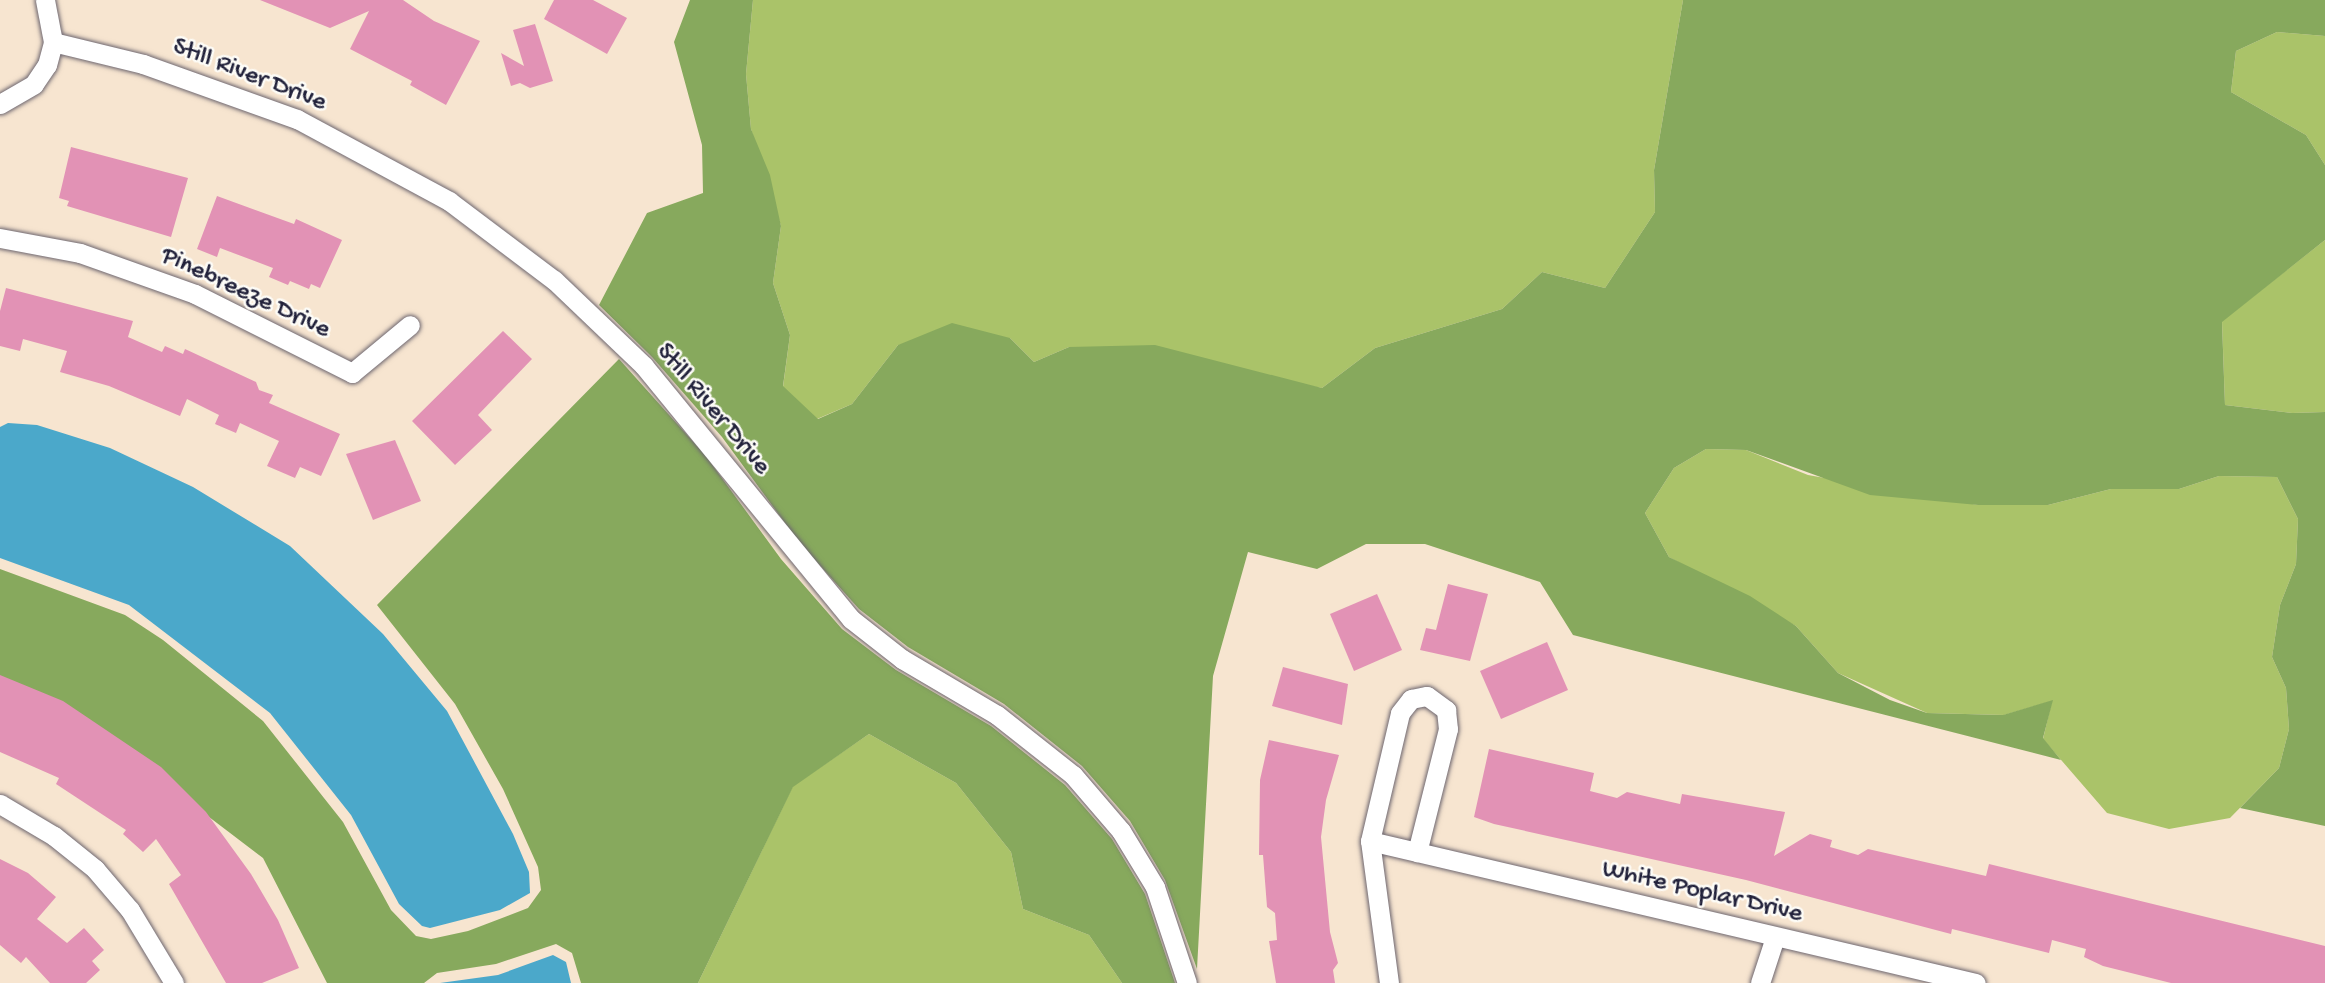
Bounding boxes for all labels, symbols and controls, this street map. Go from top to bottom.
street label: Still River Drive [168,32,330,120]
street label: Pinebreeze Drive [155,241,335,347]
street label: Still River Drive [648,338,776,482]
street label: White Poplar Drive [1599,855,1805,931]

